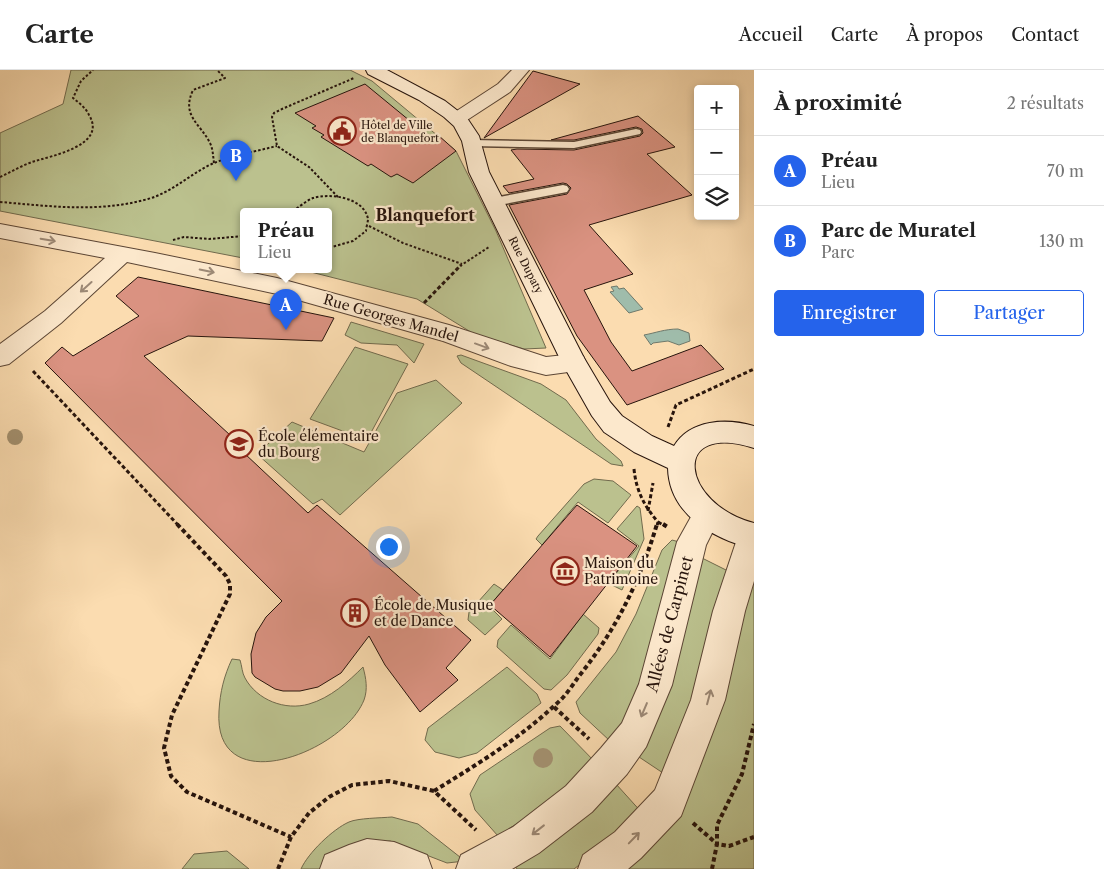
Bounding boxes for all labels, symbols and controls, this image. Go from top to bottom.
text: Carte [25,20,94,49]
text: Accueil [739,24,803,46]
text: Carte [831,24,878,46]
text: À propos [906,24,983,46]
text: Contact [1011,24,1079,46]
map controls [694,85,739,220]
button: + [694,85,739,130]
text: À proximité [774,90,902,115]
text: 2 résultats [1007,93,1084,113]
public building icon: Hôtel de Ville de Blanquefort [327,116,357,146]
place label: Hôtel de Ville de Blanquefort [361,118,439,145]
button: − [694,130,739,175]
pin: B [220,140,252,181]
text: Préau [821,149,878,172]
text: A [784,161,796,181]
text: 70 m [1047,161,1084,181]
text: Lieu [821,172,855,192]
button: layers [694,175,739,220]
district label: Blanquefort [375,205,475,225]
popup [240,208,332,273]
text: Préau [257,219,315,242]
text: Parc de Muratel [821,219,976,242]
text: B [784,231,796,251]
text: 130 m [1039,231,1084,251]
street label: Rue Dupaty [506,234,547,297]
one-way arrow [40,236,56,245]
text: Lieu [257,242,292,262]
text: Parc [821,242,855,262]
one-way arrow [199,267,215,277]
one-way arrow [80,281,93,293]
pin: A [270,289,302,330]
street label: Rue Georges Mandel [321,290,461,346]
button: Enregistrer [774,290,924,336]
button: Partager [934,290,1084,336]
one-way arrow [474,342,490,351]
place label: École élémentaire du Bourg [258,427,379,461]
school or university icon: École élémentaire du Bourg [224,429,254,459]
your location [376,534,402,560]
street label: Allées de Carpinet [641,553,697,695]
place label: Maison du Patrimoine [584,554,658,588]
museum icon: Maison du Patrimoine [550,556,580,586]
place label: École de Musique et de Dance [374,596,493,630]
building icon: École de Musique et de Dance [340,598,370,628]
one-way arrow [704,689,714,705]
one-way arrow [639,702,649,717]
one-way arrow [532,825,545,836]
one-way arrow [628,832,640,844]

